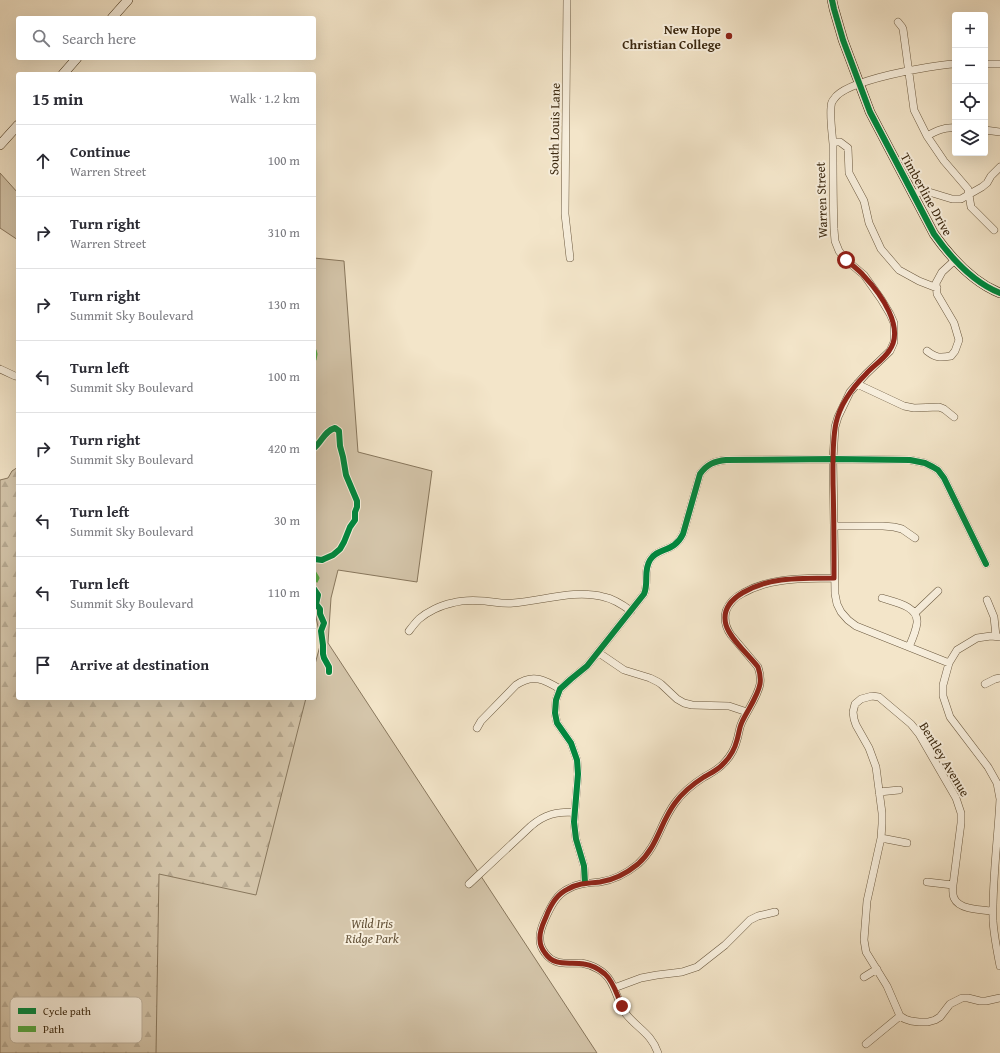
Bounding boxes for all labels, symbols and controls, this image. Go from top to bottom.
map controls [952,12,988,156]
button: + [952,12,988,48]
search box [16,16,316,60]
place label: New Hope Christian College [622,20,721,54]
icon: search [30,27,52,49]
text: Search here [62,28,136,49]
marker: New Hope Christian College [724,31,734,41]
button: − [952,48,988,84]
street label: South Louis Lane [544,83,565,175]
button: locate [952,84,988,120]
text: 15 min [32,86,83,111]
text: Walk · 1.2 km [229,89,300,108]
button: layers [952,120,988,156]
text: Continue [70,141,131,162]
street label: Timberline Drive [896,149,957,239]
icon: ahead [32,150,54,172]
text: 100 m [268,151,300,170]
street label: Warren Street [811,161,832,238]
text: Warren Street [70,162,146,181]
text: Turn right [70,213,141,234]
icon: right [32,222,54,244]
text: 310 m [268,223,300,242]
text: Warren Street [70,234,146,253]
route start [837,251,855,269]
text: Turn right [70,285,141,306]
icon: right [32,294,54,316]
text: 130 m [268,295,300,314]
text: Summit Sky Boulevard [70,306,193,325]
text: Turn left [70,357,129,378]
icon: left [32,366,54,388]
text: 100 m [268,367,300,386]
text: Summit Sky Boulevard [70,378,193,397]
text: Turn right [70,429,141,450]
icon: right [32,438,54,460]
text: 420 m [268,439,300,458]
text: Summit Sky Boulevard [70,450,193,469]
text: Turn left [70,501,129,522]
icon: left [32,510,54,532]
text: 30 m [274,511,300,530]
text: Summit Sky Boulevard [70,522,193,541]
text: Turn left [70,573,129,594]
icon: left [32,582,54,604]
text: 110 m [268,583,300,602]
text: Summit Sky Boulevard [70,594,193,613]
icon: arrive [32,654,54,676]
text: Arrive at destination [70,654,209,675]
street label: Bentley Avenue [915,718,974,800]
park label: Wild Iris Ridge Park [344,914,399,948]
legend [10,997,142,1043]
route end [613,997,631,1015]
text: Cycle path [43,1003,92,1019]
text: Path [43,1021,65,1037]

